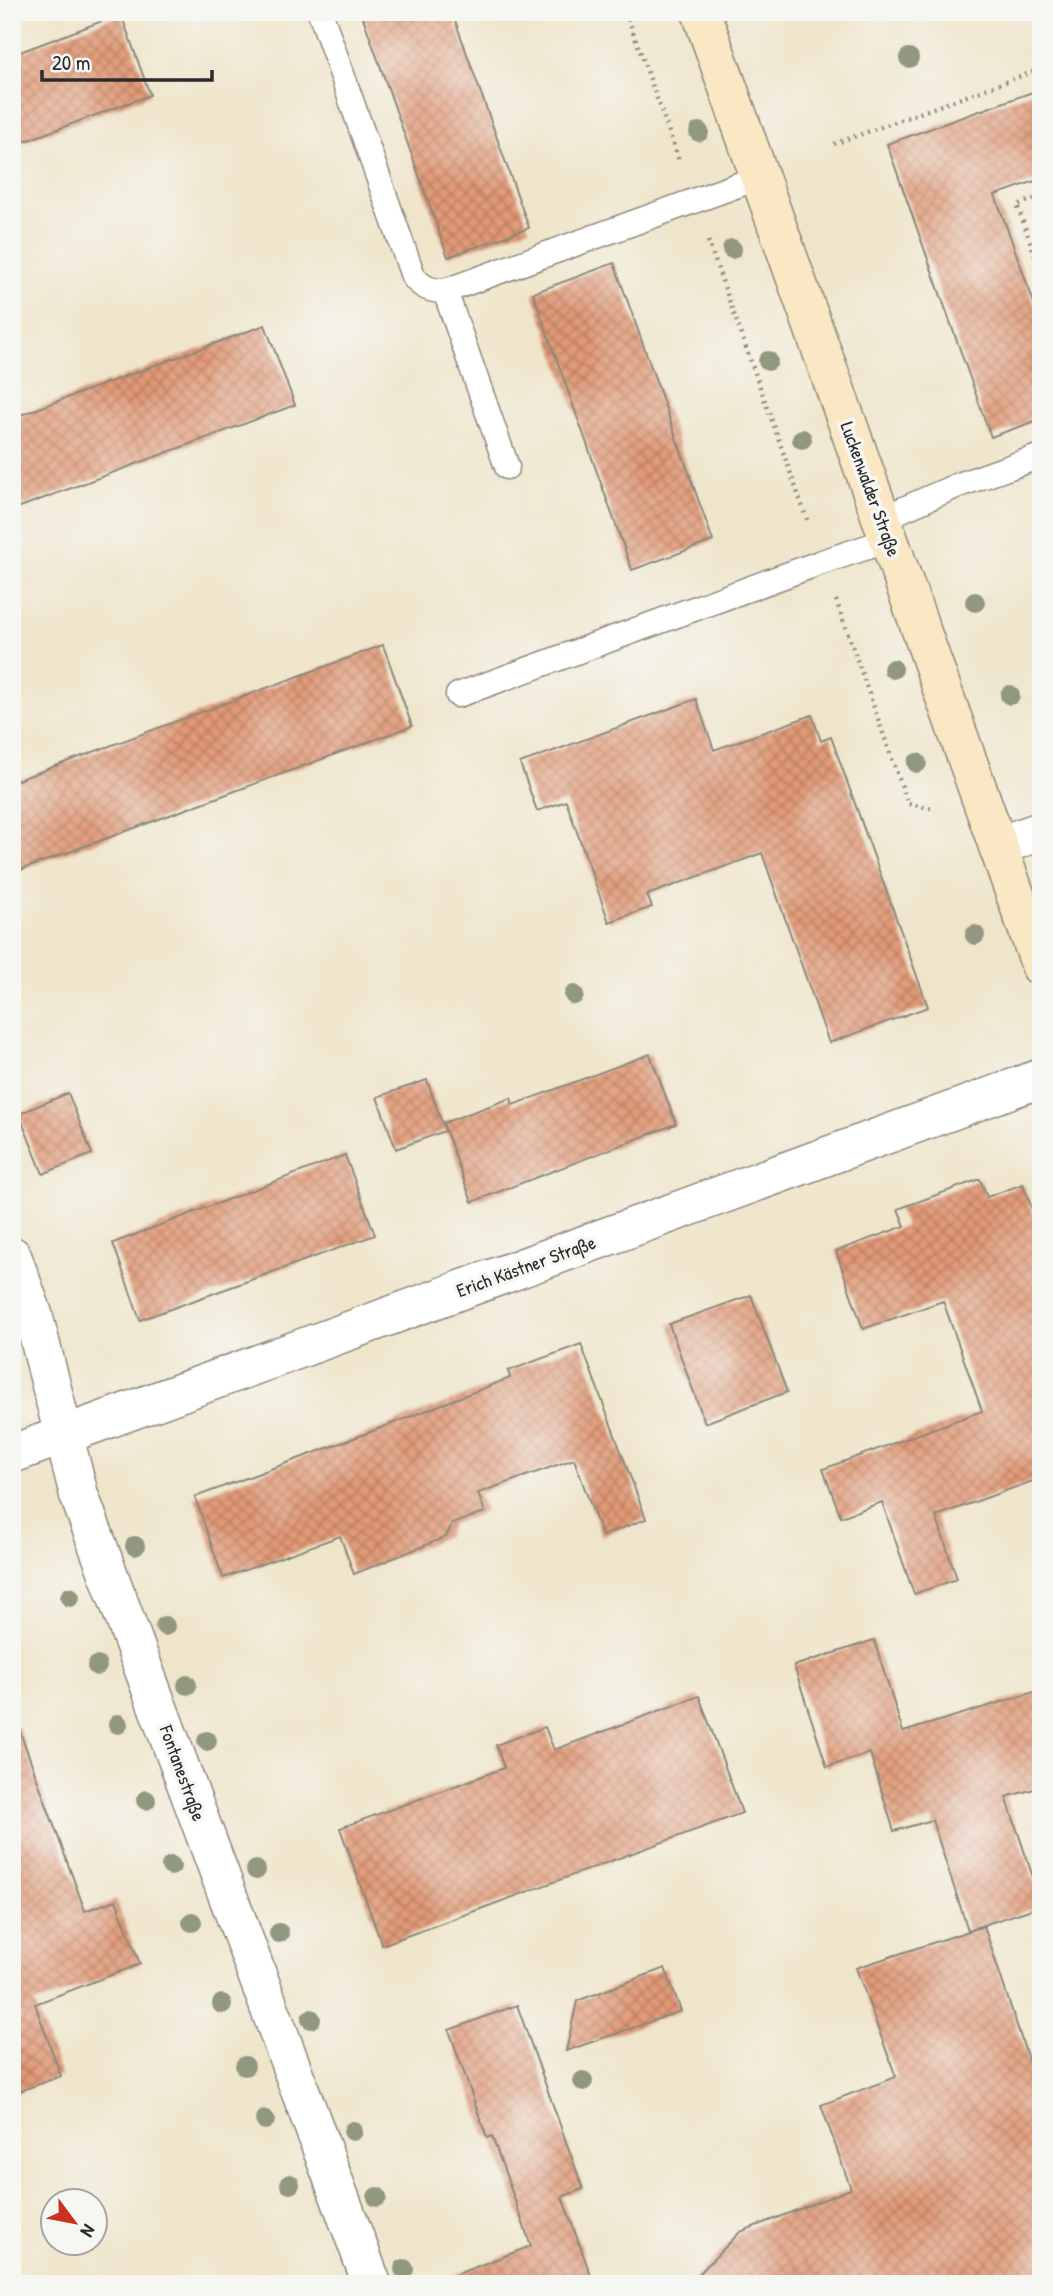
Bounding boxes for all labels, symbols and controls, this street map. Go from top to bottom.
scale bar [42,38,212,82]
text: 20 m [52,48,90,77]
street label: Luckenwalder Straße [835,418,908,560]
street label: Erich Kästner Straße [453,1229,600,1303]
street label: Fontanestraße [153,1721,212,1825]
north arrow [38,2188,108,2258]
text: N [75,2220,102,2242]

